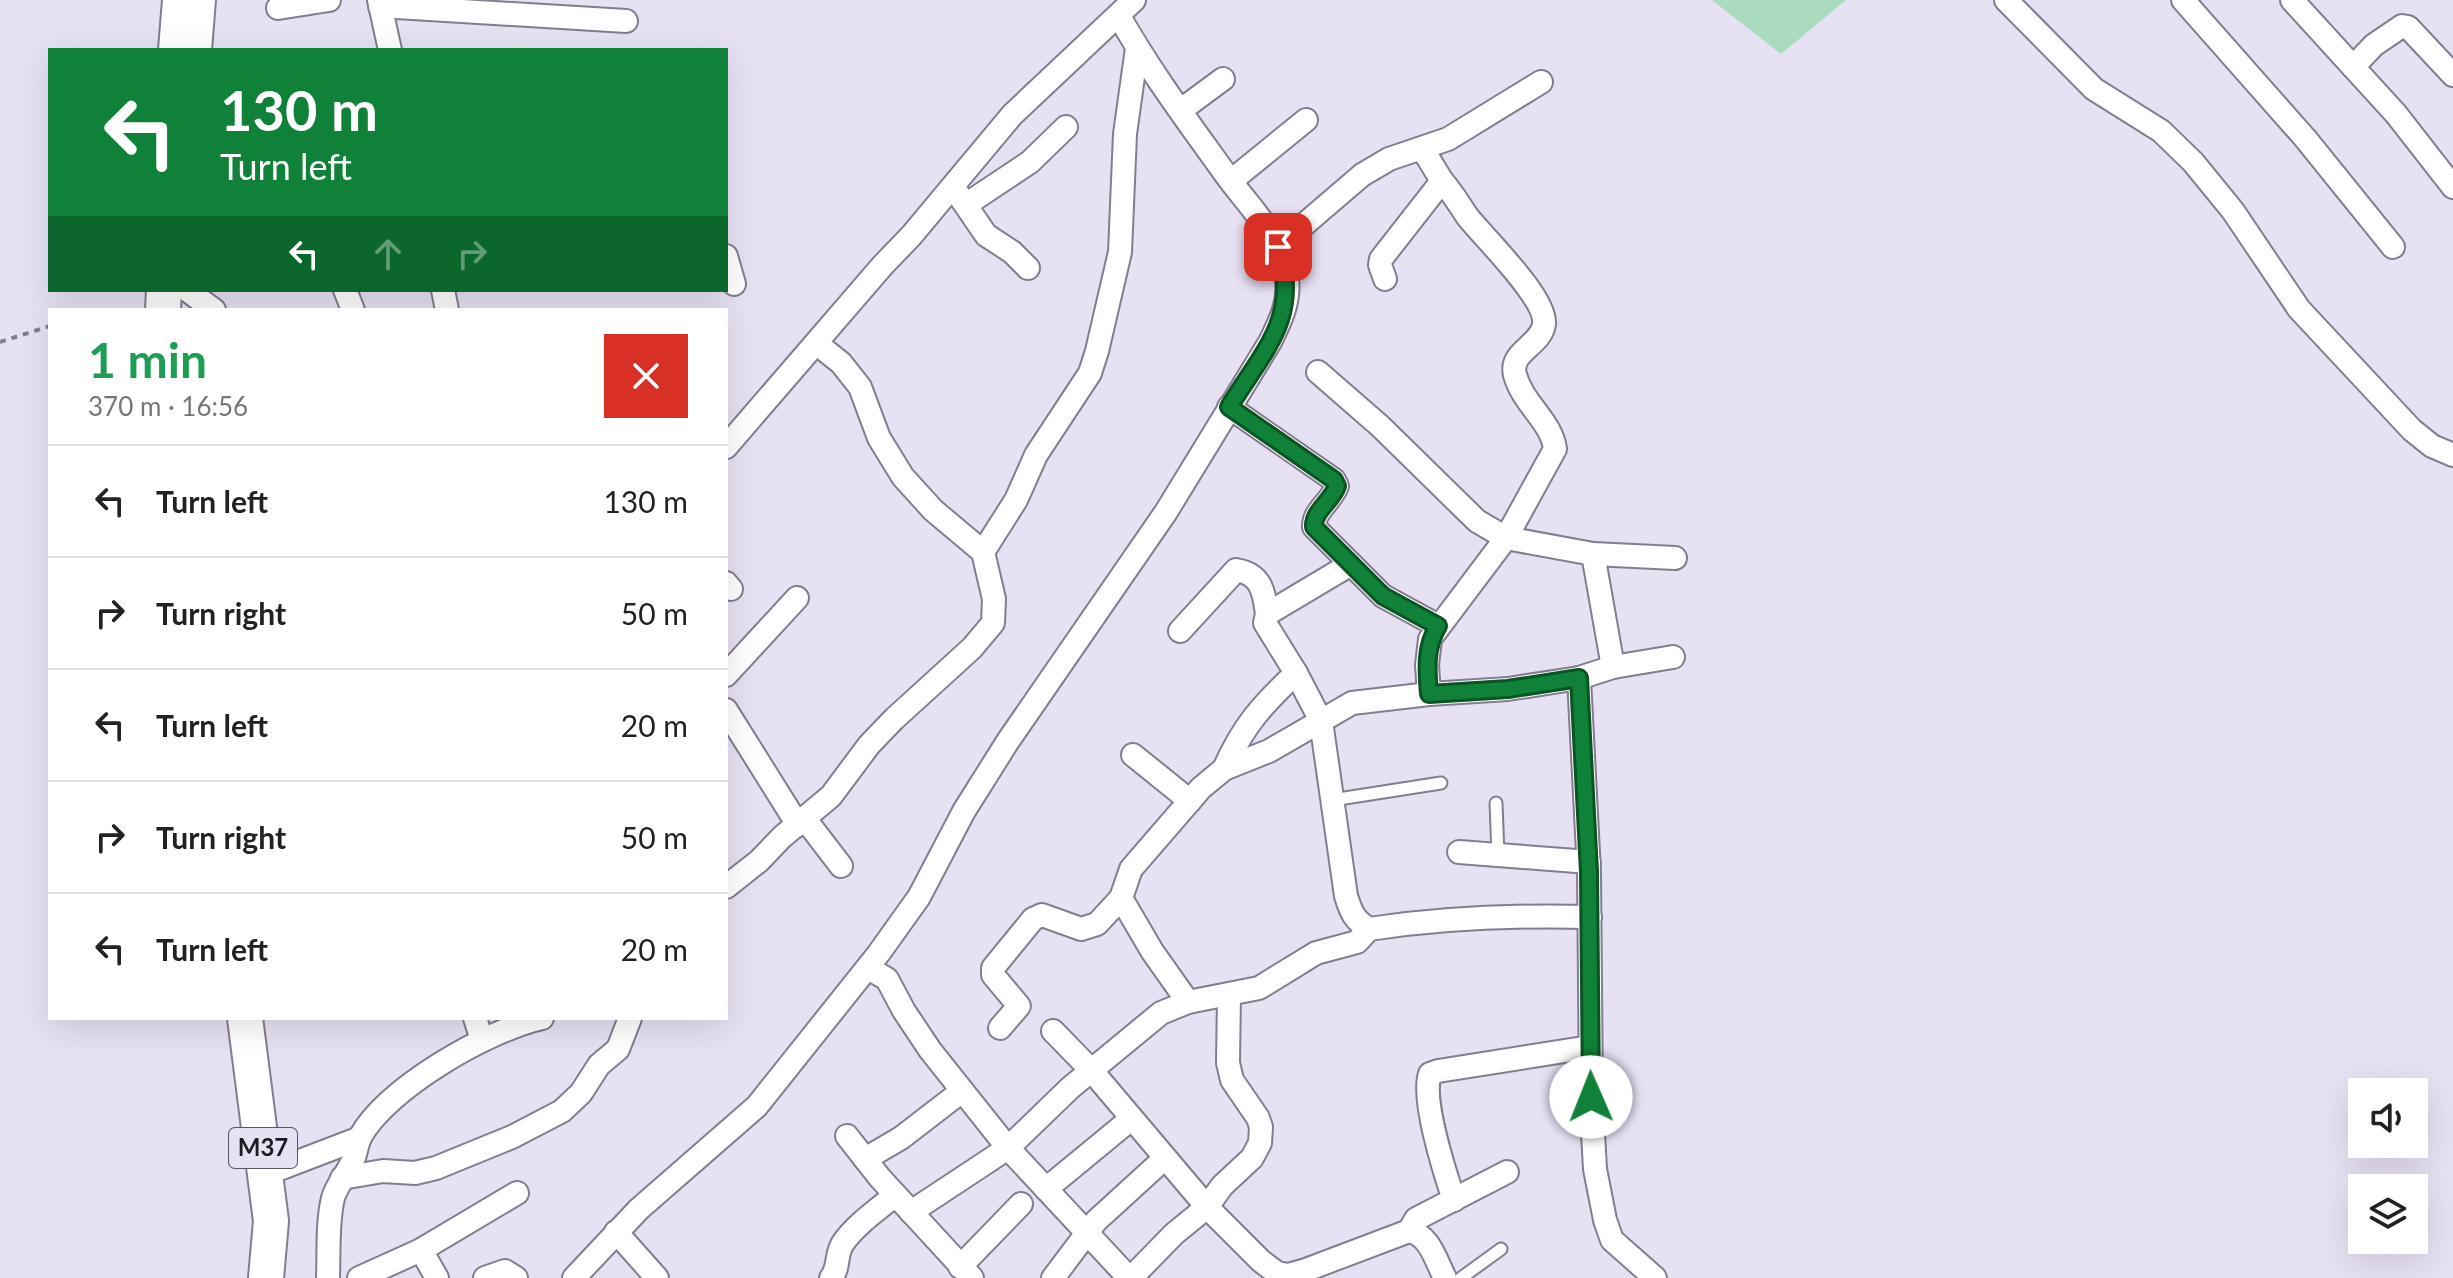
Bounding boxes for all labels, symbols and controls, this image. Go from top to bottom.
text: 130 m [220,76,378,143]
icon: left [88,80,192,184]
text: Turn left [220,144,352,188]
pin [1244,213,1312,281]
icon: arrive [1256,225,1300,269]
icon: left [282,232,326,276]
icon: ahead [366,232,410,276]
icon: right [450,232,494,276]
text: 1 min [88,331,207,388]
button: close [604,334,688,418]
text: 370 m · 16:56 [88,390,248,422]
icon: left [88,479,132,523]
text: Turn left [156,483,268,519]
text: 130 m [603,483,688,519]
icon: right [88,591,132,635]
text: Turn right [156,595,286,631]
text: 50 m [621,595,688,631]
icon: left [88,703,132,747]
text: Turn left [156,707,268,743]
text: 20 m [621,707,688,743]
icon: right [88,815,132,859]
text: Turn right [156,819,286,855]
text: 50 m [621,819,688,855]
icon: left [88,927,132,971]
text: Turn left [156,931,268,967]
text: 20 m [621,931,688,967]
position arrow [1549,1055,1633,1139]
map controls [2348,1078,2428,1254]
button: sound [2348,1078,2428,1158]
road number: M37 [229,1128,297,1168]
button: layers [2348,1174,2428,1254]

